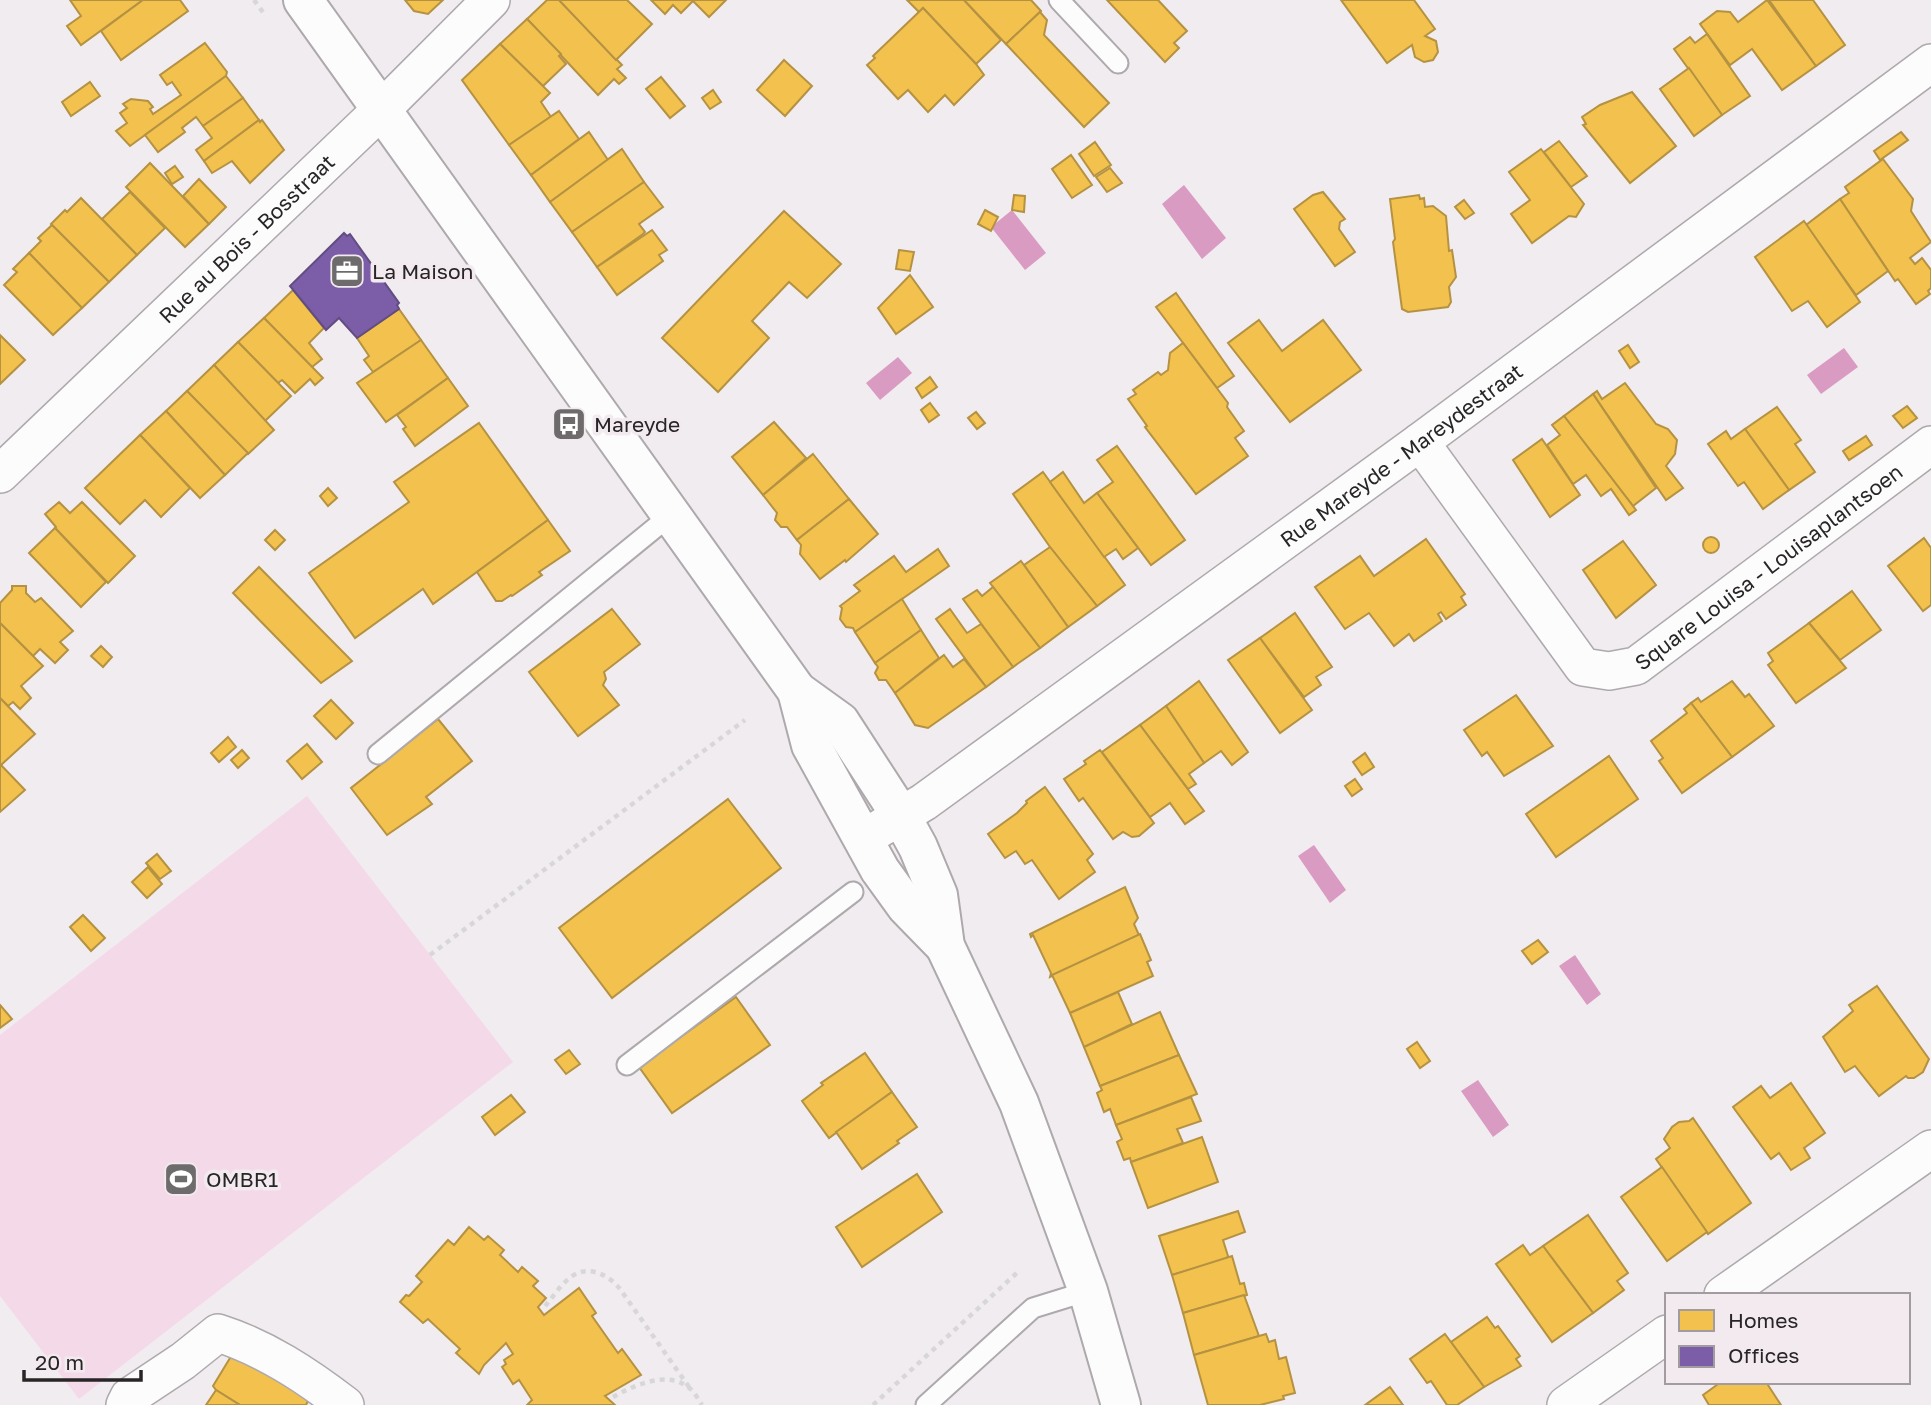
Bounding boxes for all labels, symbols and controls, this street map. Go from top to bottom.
street label: Rue au Bois - Bosstraat [153,149,340,328]
office icon: La Maison [328,252,366,290]
place label: La Maison [372,258,474,284]
street label: Rue Mareyde - Mareydestraat [1275,358,1528,552]
bus stop icon: Mareyde [550,405,588,443]
place label: Mareyde [594,411,680,437]
street label: Square Louisa - Louisaplantsoen [1629,458,1907,676]
sports icon: OMBR1 [162,1160,200,1198]
place label: OMBR1 [206,1166,278,1192]
legend [1665,1293,1910,1384]
text: Homes [1728,1307,1798,1333]
scale bar [24,1338,142,1382]
text: Offices [1728,1342,1799,1368]
text: 20 m [35,1349,84,1375]

